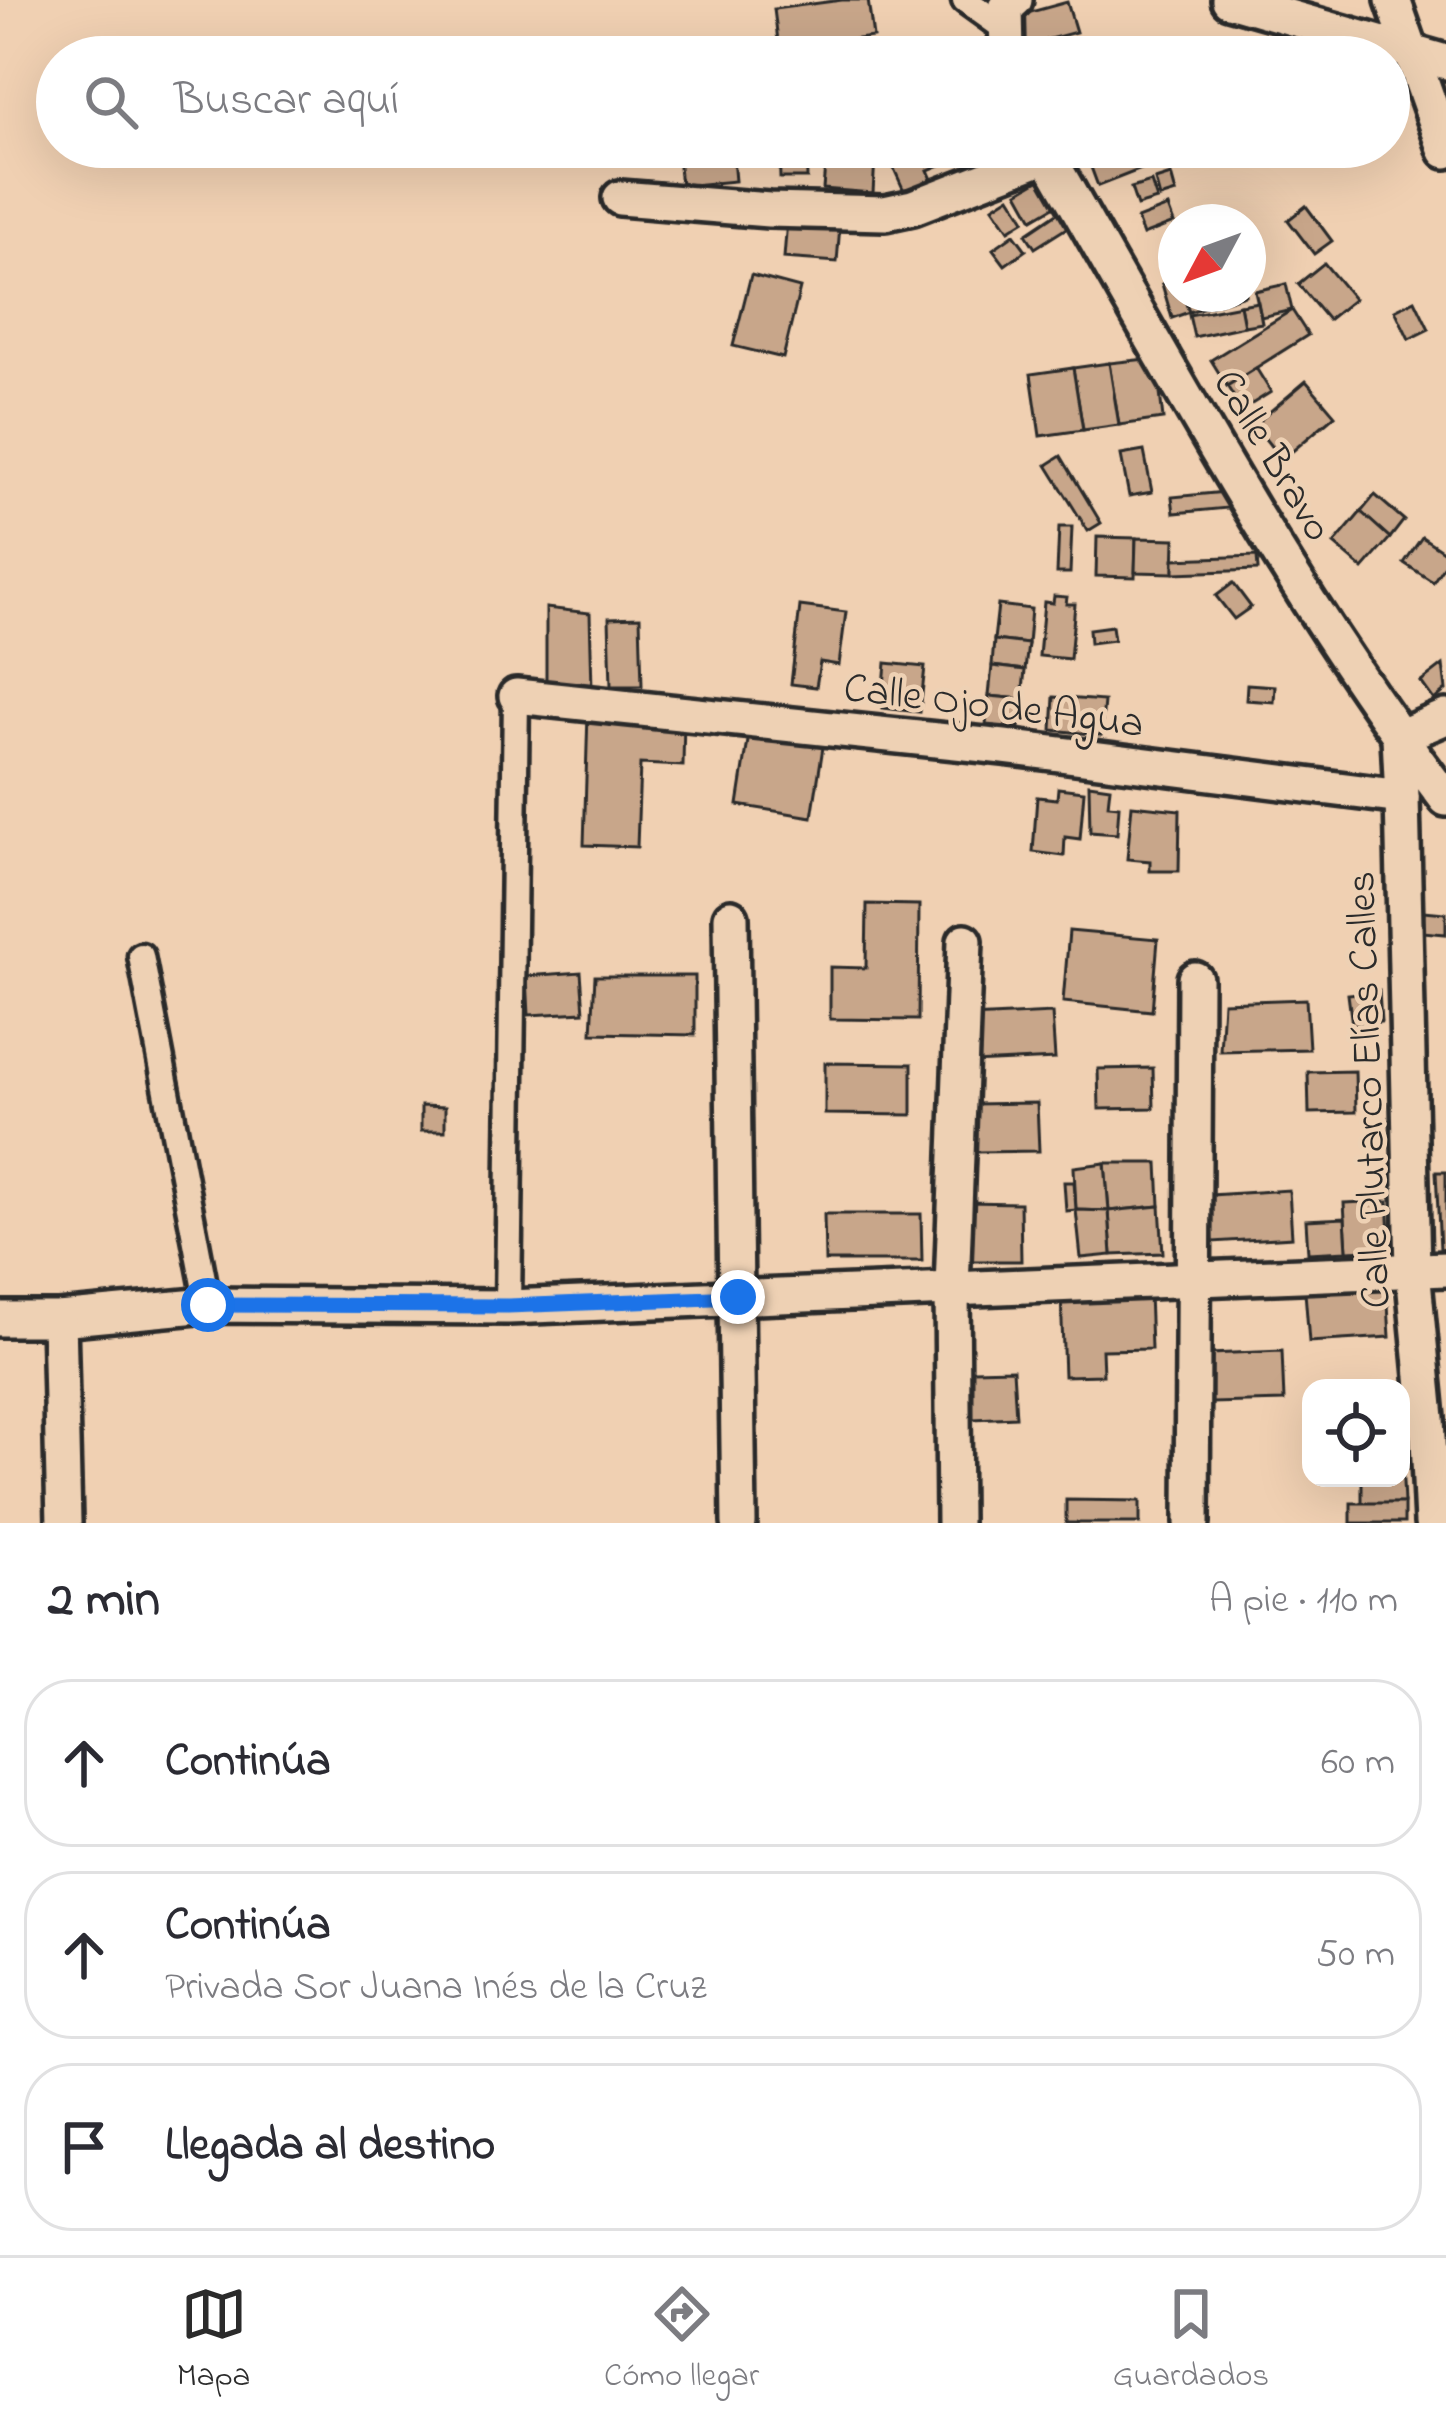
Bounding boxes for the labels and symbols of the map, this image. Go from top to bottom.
north arrow [1158,204,1266,312]
street label: Calle Bravo [1196,359,1347,554]
street label: Calle Ojo de Agua [840,659,1147,756]
street label: Calle Plutarco Elías Calles [1332,870,1409,1309]
route end [711,1270,765,1324]
route start [181,1278,235,1332]

